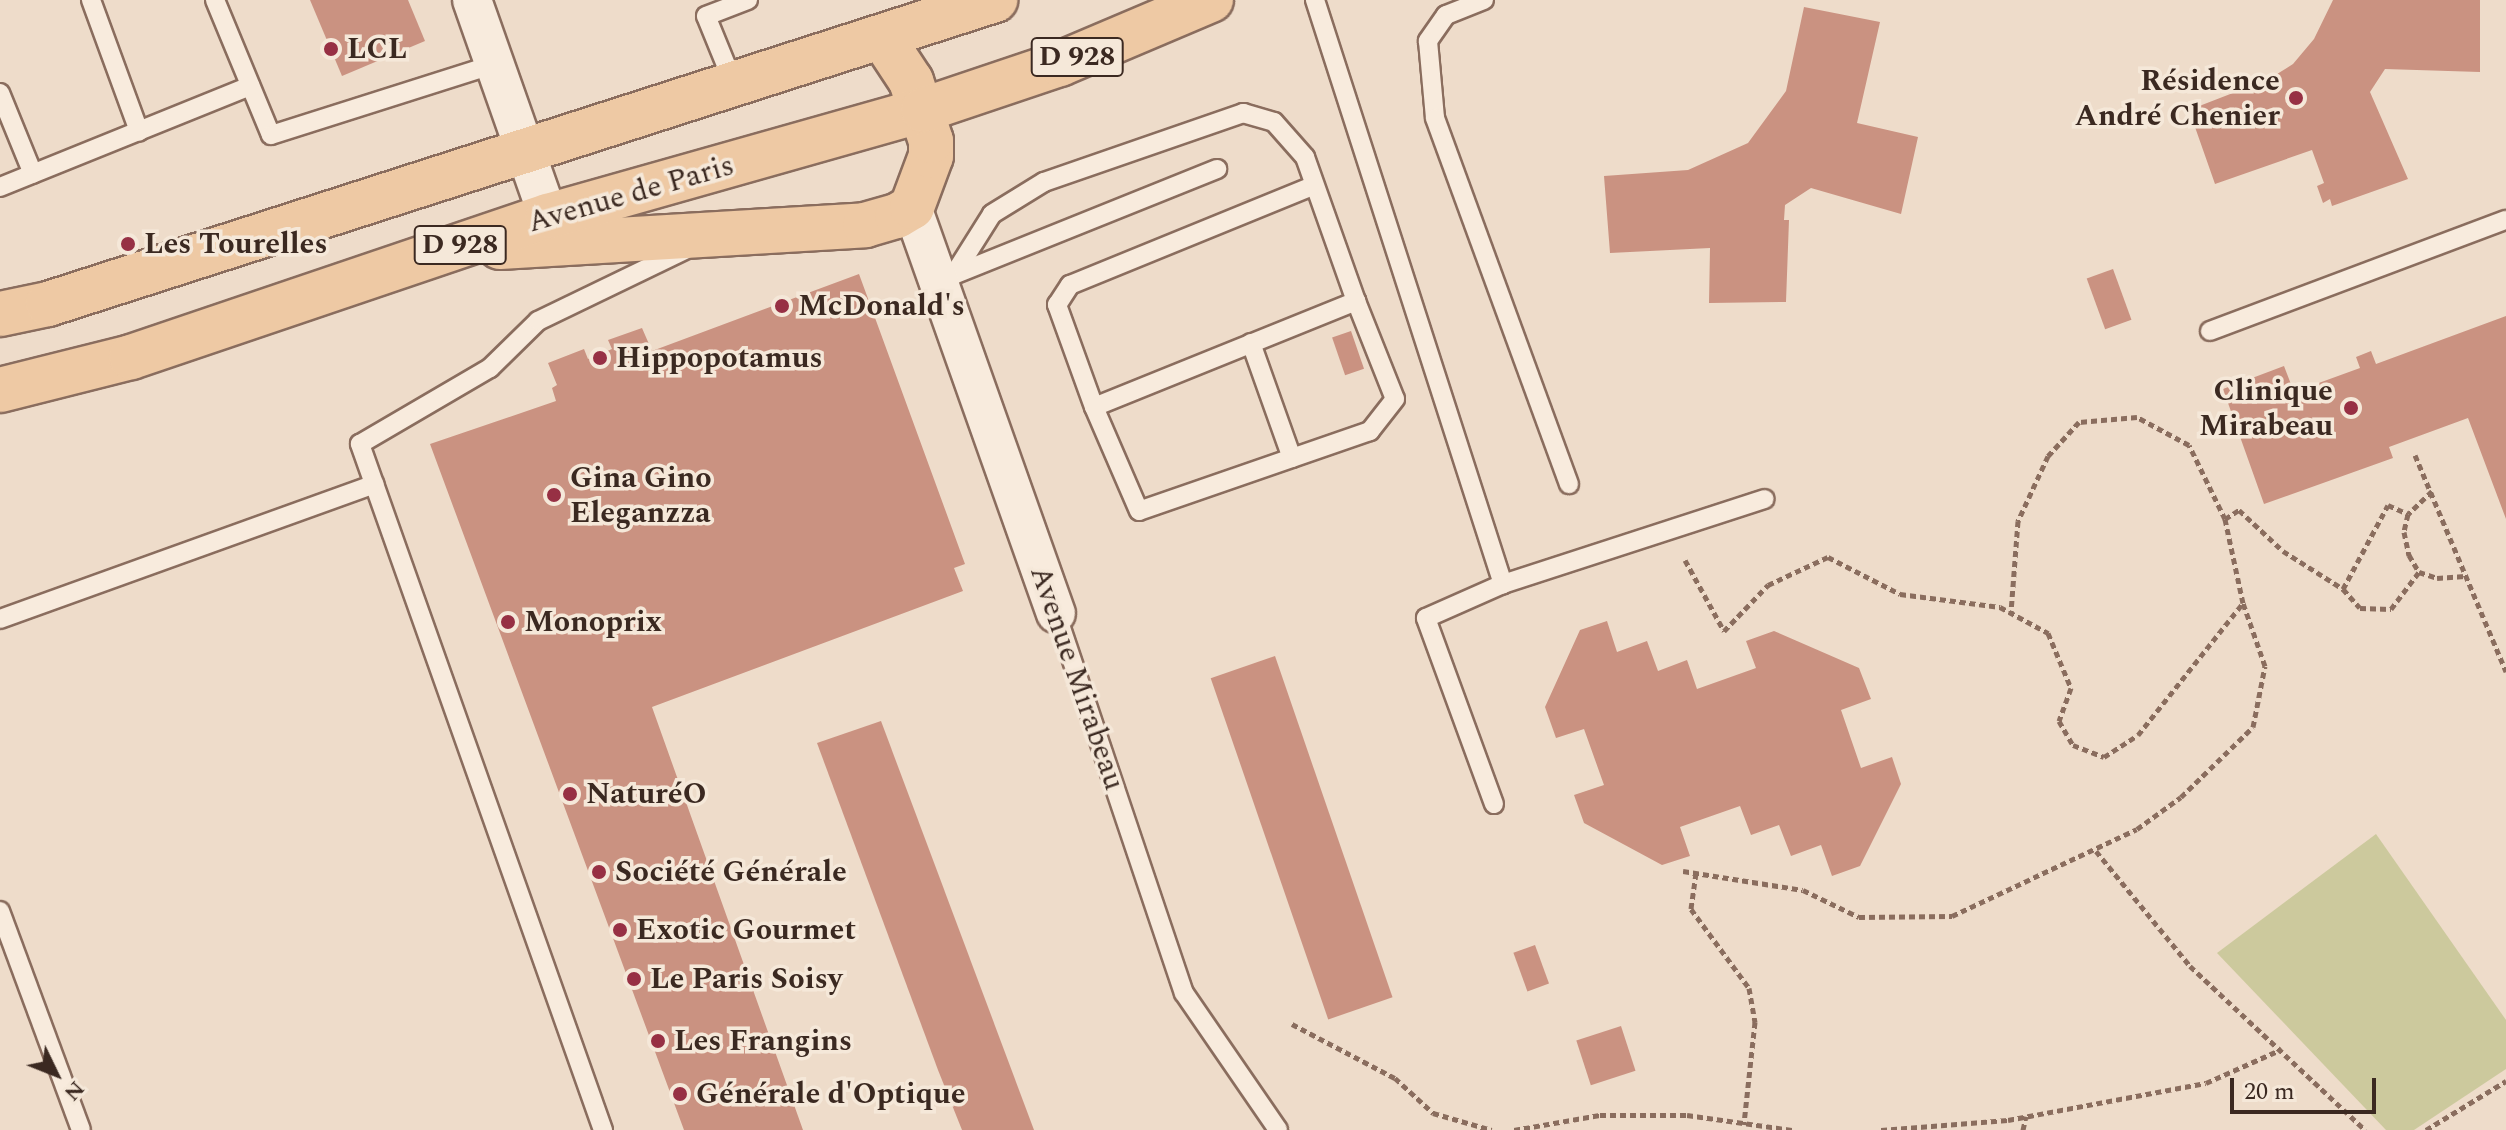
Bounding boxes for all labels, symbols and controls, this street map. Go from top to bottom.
place label: LCL [347,31,407,67]
road number: D 928 [1029,33,1125,81]
marker: LCL [322,40,340,58]
place label: Résidence André Chenier [2075,63,2280,134]
marker: Résidence André Chenier [2287,89,2305,107]
street label: Avenue de Paris [524,147,738,241]
road number: D 928 [412,221,508,269]
place label: Les Tourelles [144,226,328,262]
marker: Les Tourelles [119,235,137,253]
place label: McDonald's [798,288,965,324]
marker: McDonald's [773,297,791,315]
place label: Hippopotamus [616,340,823,376]
marker: Hippopotamus [591,349,609,367]
place label: Clinique Mirabeau [2199,373,2333,444]
marker: Clinique Mirabeau [2340,397,2362,419]
place label: Gina Gino Eleganzza [570,460,712,530]
marker: Gina Gino Eleganzza [545,486,563,504]
street label: Avenue Mirabeau [1022,561,1132,795]
place label: Monoprix [524,604,662,640]
marker: Monoprix [499,613,517,631]
place label: NaturéO [586,776,706,812]
marker: NaturéO [561,785,579,803]
place label: Société Générale [615,854,847,890]
marker: Société Générale [590,863,608,881]
place label: Exotic Gourmet [636,912,856,948]
marker: Exotic Gourmet [611,921,629,939]
place label: Le Paris Soisy [650,961,842,997]
marker: Le Paris Soisy [625,970,643,988]
place label: Les Frangins [674,1023,852,1059]
marker: Les Frangins [649,1032,667,1050]
north arrow [16,1034,96,1114]
scale bar [2234,1062,2380,1112]
text: N [56,1073,92,1109]
text: 20 m [2244,1074,2295,1110]
place label: Générale d'Optique [696,1076,966,1112]
marker: Générale d'Optique [671,1085,689,1103]

